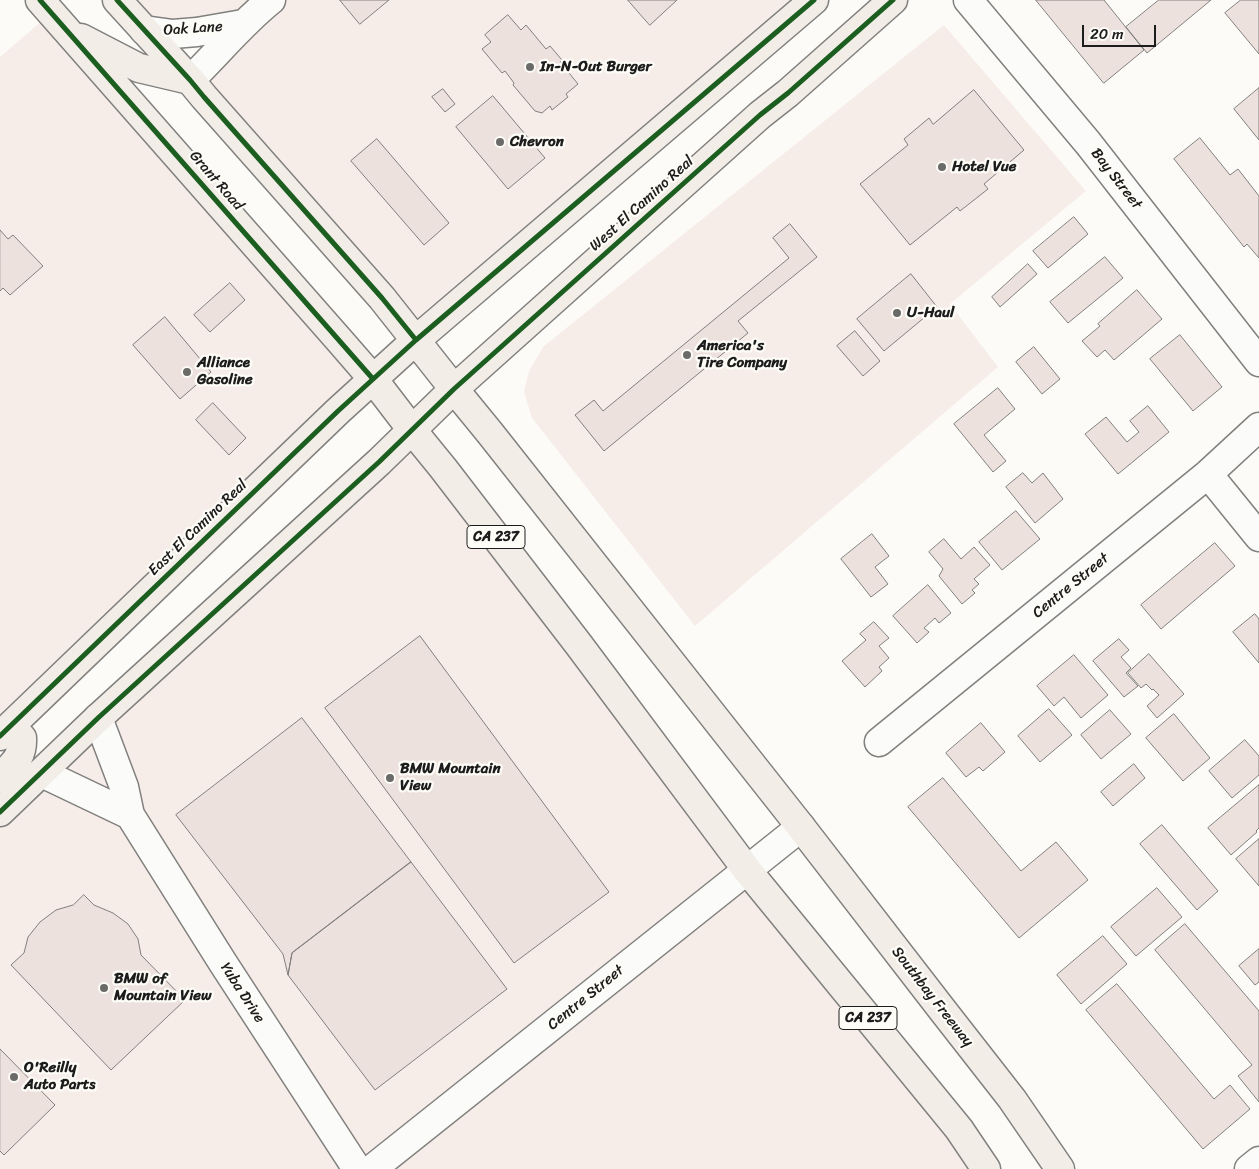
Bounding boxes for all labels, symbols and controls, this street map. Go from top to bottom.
scale bar [1084,15,1158,47]
street label: Oak Lane [163,18,223,40]
text: 20 m [1090,21,1124,47]
place label: In-N-Out Burger [540,58,652,76]
marker: In-N-Out Burger [524,61,536,73]
place label: Chevron [510,133,564,151]
marker: Chevron [494,136,506,148]
street label: Bay Street [1087,145,1145,213]
street label: Grant Road [185,147,247,215]
street label: West El Camino Real [586,153,698,255]
place label: Hotel Vue [952,158,1016,176]
marker: Hotel Vue [936,161,948,173]
place label: U-Haul [907,304,954,322]
marker: U-Haul [891,307,903,319]
place label: America's Tire Company [697,337,787,372]
marker: America's Tire Company [681,349,693,361]
place label: Alliance Gasoline [197,354,253,389]
marker: Alliance Gasoline [181,366,193,378]
street label: East El Camino Real [145,476,251,580]
road number: CA 237 [467,526,525,548]
street label: Centre Street [1029,550,1113,622]
place label: BMW Mountain View [400,760,501,795]
marker: BMW Mountain View [384,772,396,784]
street label: Southbay Freeway [887,943,977,1051]
street label: Yuba Drive [216,959,268,1027]
street label: Centre Street [544,962,628,1034]
place label: BMW of Mountain View [114,970,211,1005]
marker: BMW of Mountain View [98,982,110,994]
road number: CA 237 [839,1006,897,1030]
place label: O'Reilly Auto Parts [24,1059,95,1094]
marker: O'Reilly Auto Parts [8,1071,20,1083]

